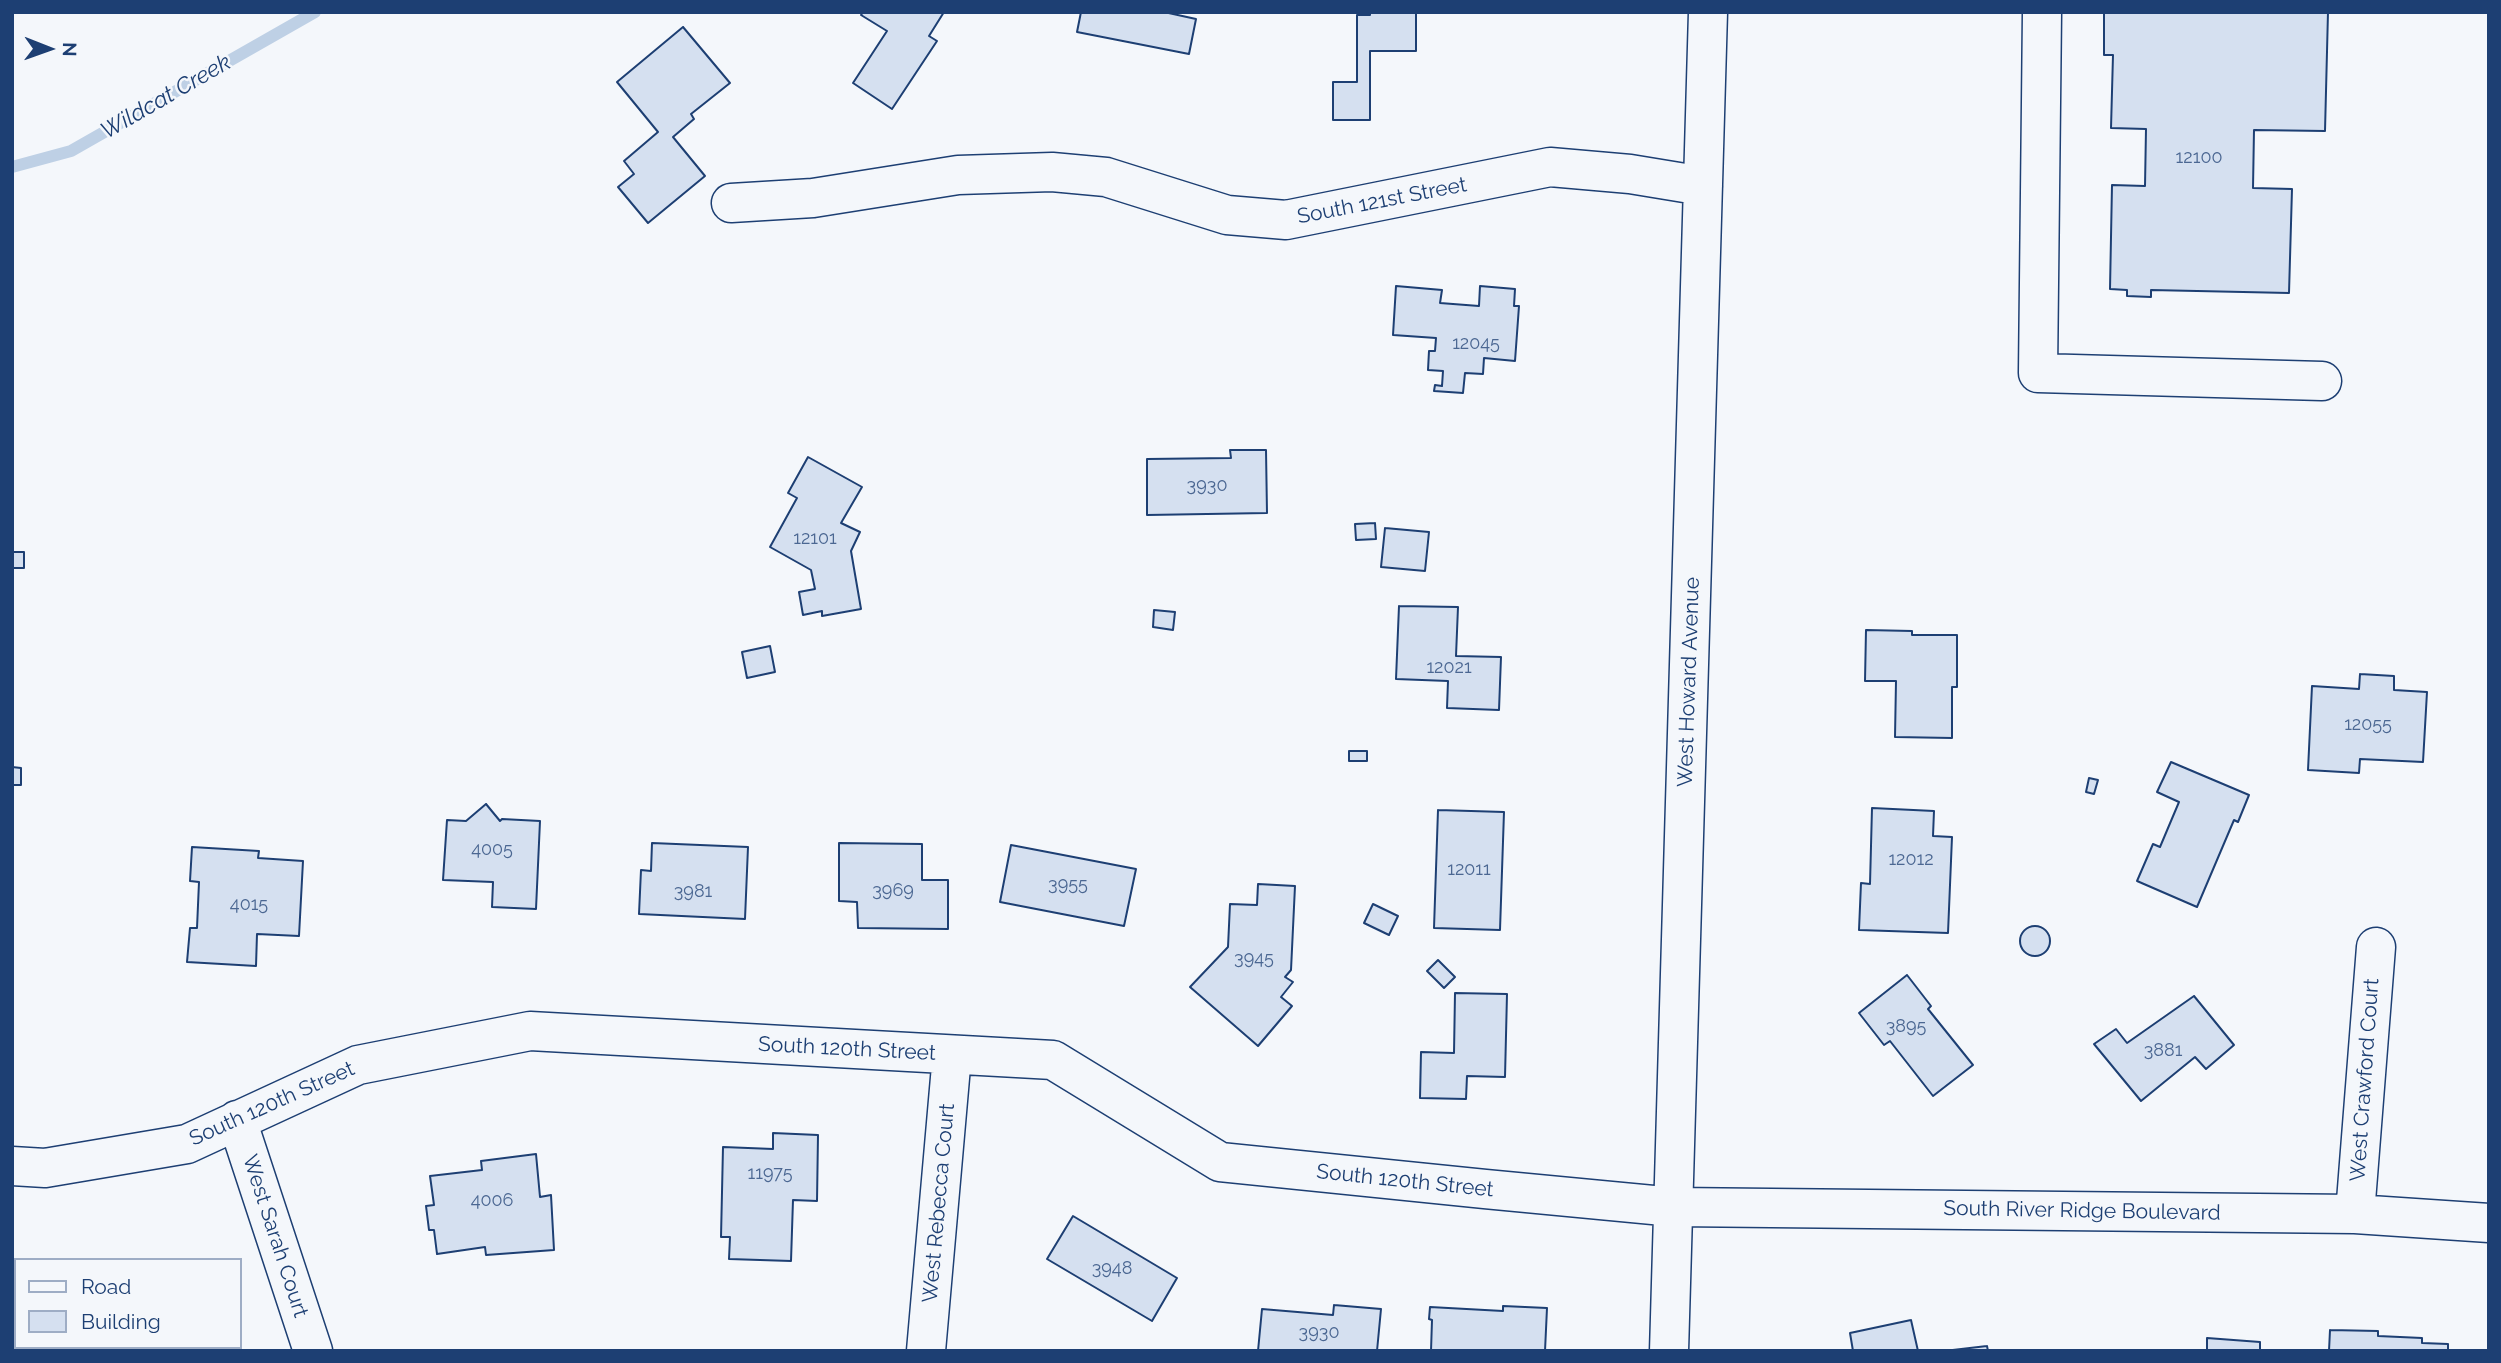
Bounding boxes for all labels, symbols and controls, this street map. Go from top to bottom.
north arrow [14,14,84,84]
text: N [59,42,81,57]
water label: Wildcat Creek [96,49,236,145]
house number: 12100 [2176,147,2222,169]
street label: South 121st Street [1295,172,1469,230]
house number: 12045 [1452,333,1500,355]
house number: 3930 [1187,475,1227,497]
house number: 12101 [793,528,837,550]
street label: West Howard Avenue [1673,576,1705,788]
house number: 12021 [1426,657,1472,679]
house number: 12055 [2344,714,2392,736]
house number: 4005 [471,839,513,861]
house number: 12012 [1888,849,1934,871]
house number: 12011 [1447,859,1491,881]
house number: 3955 [1048,874,1088,896]
house number: 3969 [872,880,914,902]
house number: 3981 [674,881,712,903]
house number: 4015 [230,894,268,916]
house number: 3945 [1234,948,1274,970]
street label: West Crawford Court [2345,978,2385,1182]
house number: 3895 [1886,1016,1926,1038]
street label: South 120th Street [757,1032,937,1066]
house number: 3881 [2144,1040,2182,1062]
street label: South 120th Street [186,1056,358,1152]
street label: West Rebecca Court [918,1102,960,1304]
street label: West Sarah Court [237,1151,313,1321]
street label: South 120th Street [1315,1159,1495,1203]
house number: 11975 [748,1163,792,1185]
house number: 4006 [471,1190,513,1212]
street label: South River Ridge Boulevard [1943,1196,2221,1226]
legend [14,1258,242,1349]
house number: 3948 [1092,1258,1132,1280]
text: Road [81,1274,131,1299]
text: Building [81,1309,161,1334]
house number: 3930 [1299,1322,1339,1344]

